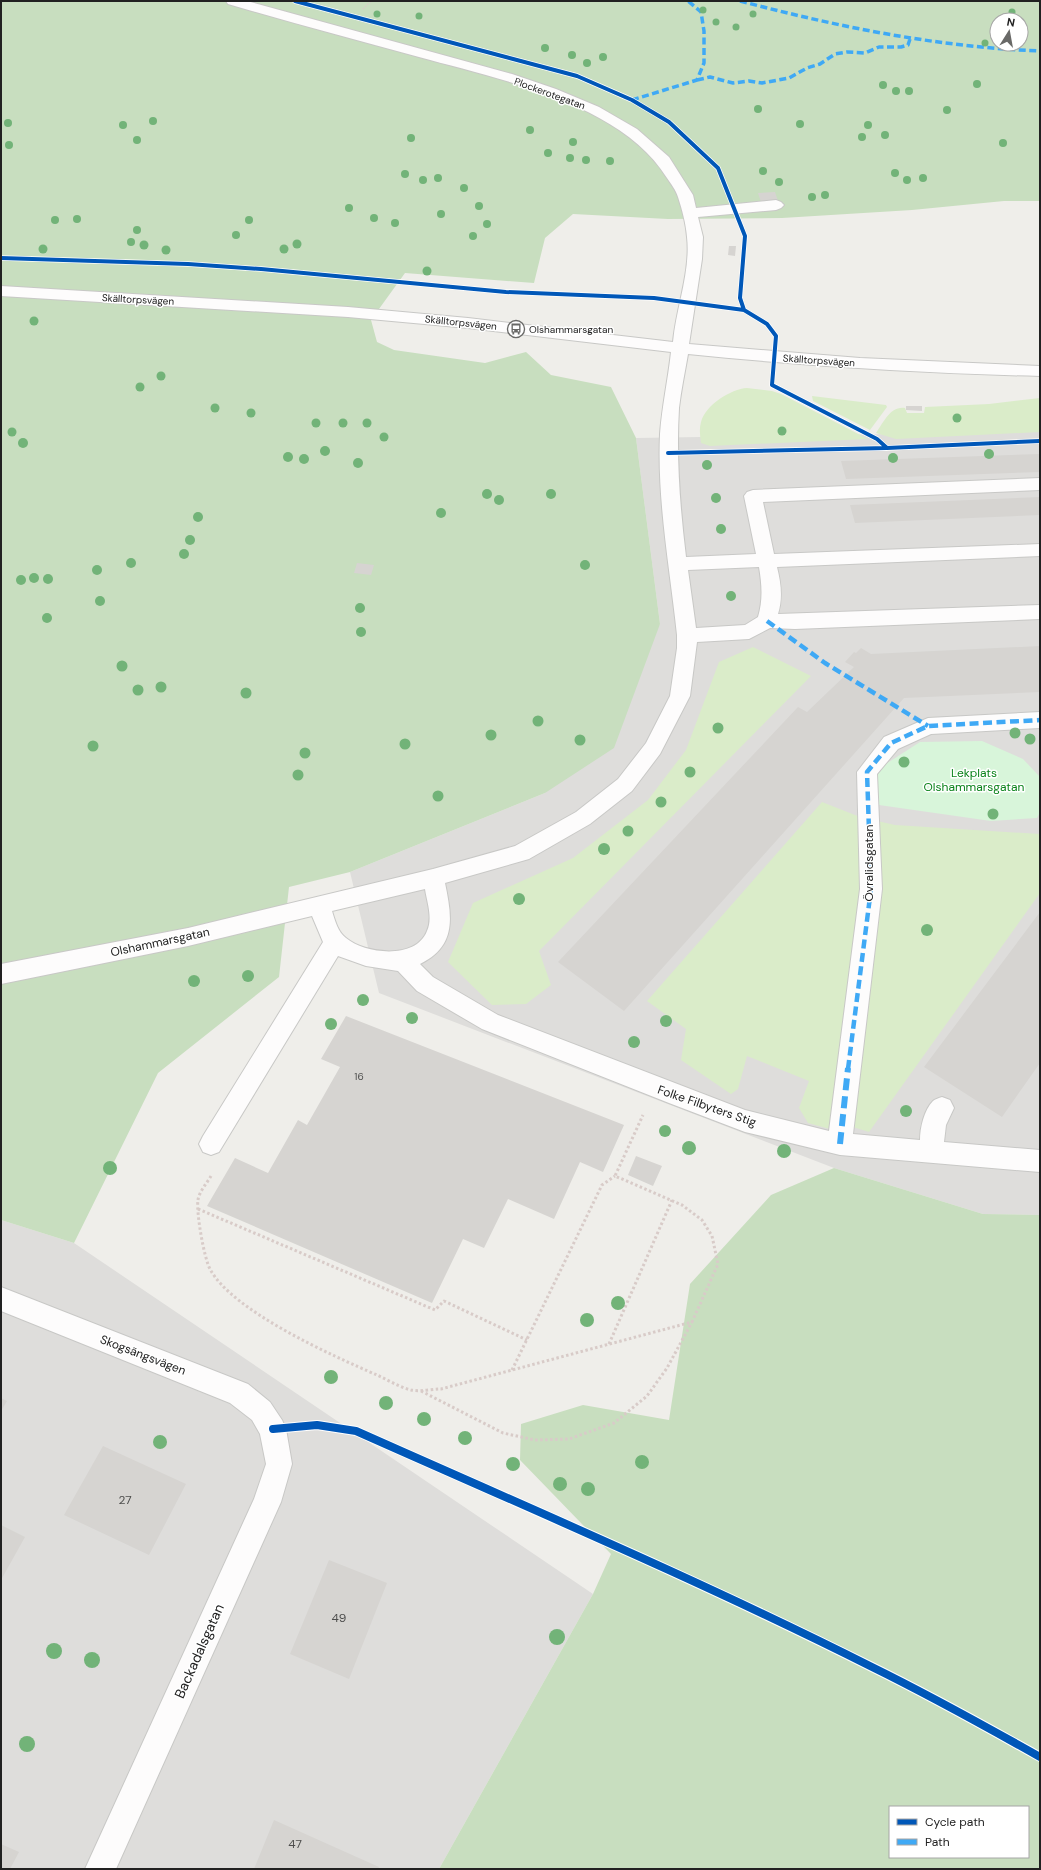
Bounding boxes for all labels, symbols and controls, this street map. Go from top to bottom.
north arrow [989,12,1029,52]
text: N [1006,15,1016,30]
street label: Plockerotegatan [513,75,587,112]
street label: Skälltorpsvägen [101,291,175,308]
street label: Skälltorpsvägen [424,312,498,333]
bus stop icon: Olshammarsgatan [506,319,526,339]
place label: Olshammarsgatan [529,323,613,336]
street label: Skälltorpsvägen [782,351,856,370]
park label: Lekplats Olshammarsgatan [924,765,1025,795]
street label: Övralidsgatan [861,824,877,901]
street label: Olshammarsgatan [109,924,211,960]
house number: 16 [354,1070,364,1083]
street label: Folke Filbyters Stig [655,1082,759,1131]
street label: Skogsängsvägen [98,1331,188,1379]
house number: 27 [118,1492,132,1508]
street label: Backadalsgatan [170,1601,228,1701]
house number: 49 [332,1610,346,1626]
legend [889,1806,1029,1858]
text: Cycle path [925,1814,985,1830]
text: Path [925,1834,950,1850]
house number: 47 [288,1836,302,1852]

